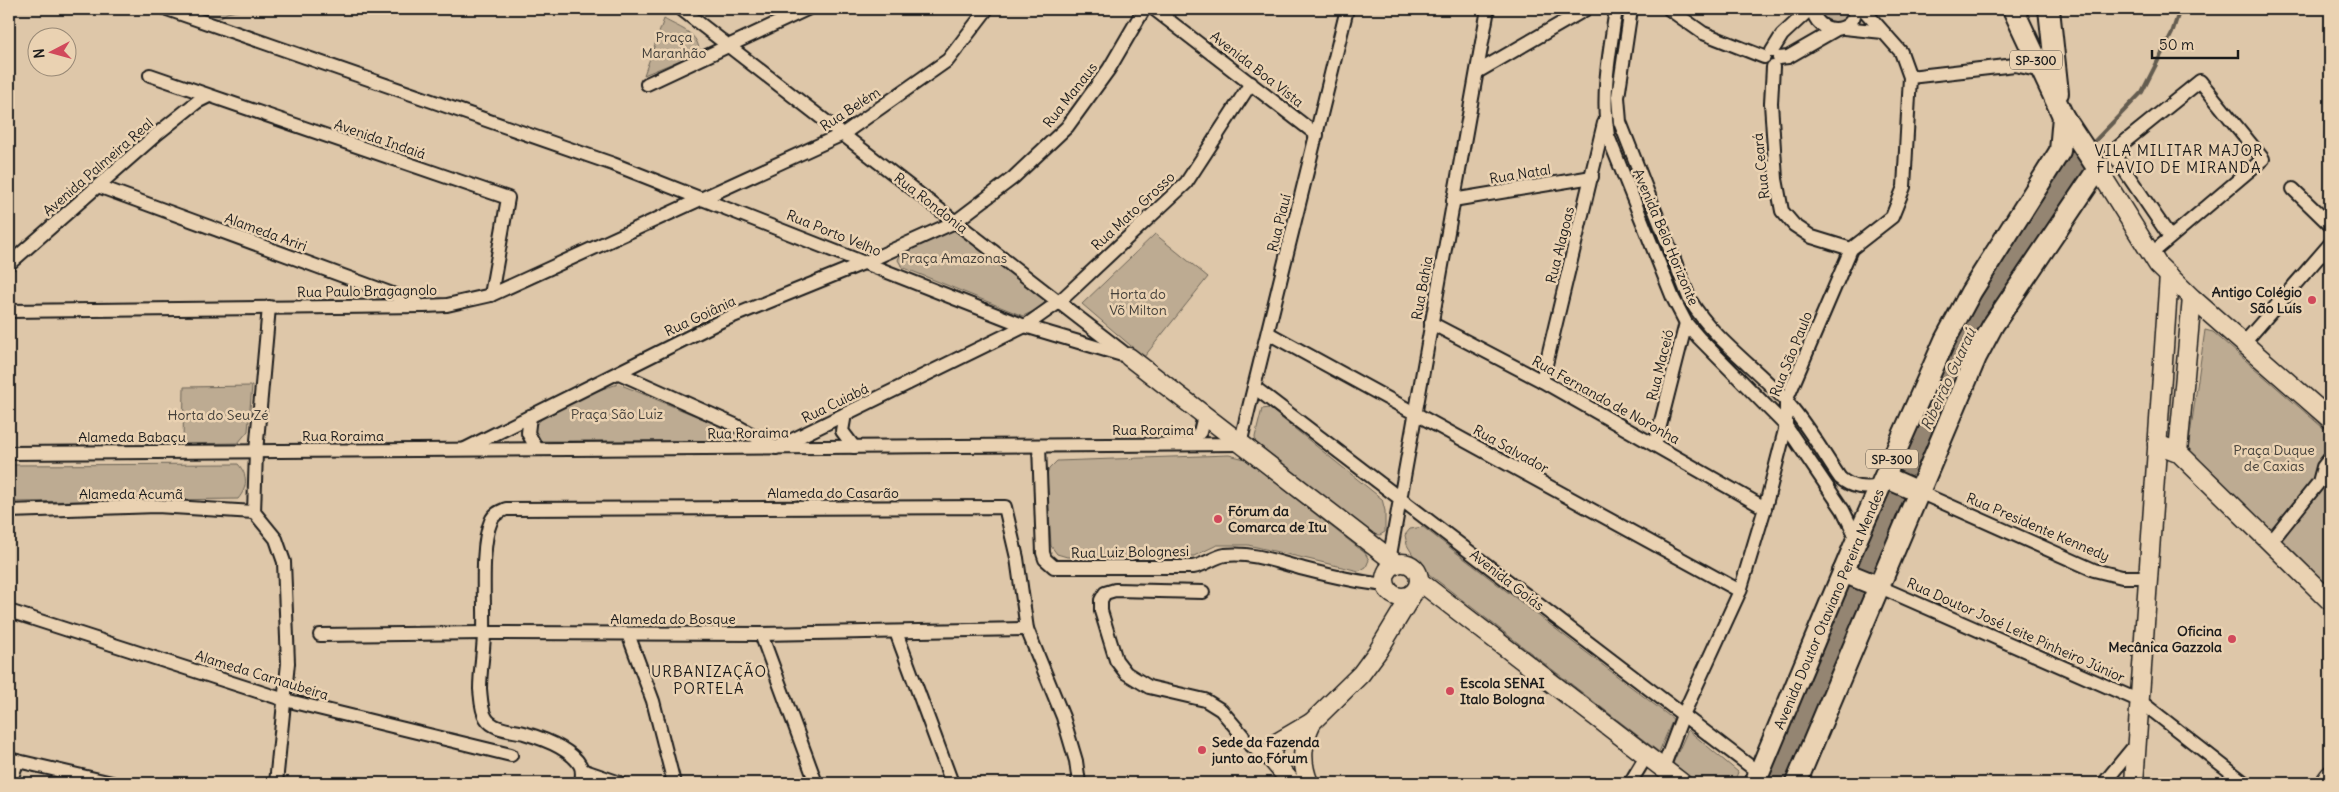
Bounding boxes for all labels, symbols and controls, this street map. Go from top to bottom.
street label: Avenida Boa Vista [1207,27,1307,111]
north arrow [28,28,78,78]
park label: Praça Maranhão [642,28,707,62]
scale bar [2152,28,2238,60]
text: 50 m [2159,35,2194,54]
text: N [30,48,49,59]
road number: SP-300 [2010,50,2062,70]
street label: Rua Manaus [1039,59,1101,131]
street label: Rua Belém [817,83,883,135]
street label: Avenida Palmeira Real [39,114,157,220]
street label: Avenida Indaiá [332,115,428,163]
street label: Rua Ceará [1749,132,1773,200]
district label: VILA MILITAR MAJOR FLAVIO DE MIRANDA [2094,141,2264,177]
street label: Rua Natal [1488,160,1552,188]
street label: Avenida Belo Horizonte [1629,166,1703,308]
street label: Rua Mato Grosso [1088,168,1179,254]
street label: Rua Rondonia [891,169,971,237]
street label: Rua Piauí [1263,192,1295,254]
street label: Rua Alagoas [1542,205,1578,285]
street label: Rua Porto Velho [784,206,884,260]
street label: Alameda Ariri [222,209,310,255]
park label: Praça Amazonas [901,249,1007,267]
street label: Rua Bahia [1408,255,1436,321]
street label: Rua Paulo Bragagnolo [297,281,437,301]
place label: Antigo Colégio São Luís [2212,283,2303,317]
park label: Horta do Võ Milton [1109,285,1167,319]
street label: Rua Goiânia [661,292,739,340]
marker: Antigo Colégio São Luís [2306,294,2318,306]
street label: Rua São Paulo [1766,309,1816,399]
water label: Ribeirão Guaraú [1916,324,1980,433]
street label: Rua Maceió [1642,327,1678,403]
street label: Rua Fernando de Noronha [1529,352,1683,448]
street label: Rua Cuiabá [799,379,871,427]
park label: Praça São Luiz [571,405,664,423]
park label: Horta do Seu Zé [168,406,268,424]
street label: Rua Roraima [1112,421,1194,439]
street label: Rua Salvador [1470,421,1552,477]
street label: Rua Roraima [707,423,789,443]
street label: Rua Roraima [302,427,384,445]
street label: Alameda Babaçu [78,428,186,446]
park label: Praça Duque de Caxias [2233,441,2315,475]
road number: SP-300 [1866,449,1918,468]
street label: Alameda do Casarão [767,484,899,502]
street label: Alameda Acumã [79,485,183,503]
street label: Avenida Doutor Otaviano Pereira Mendes [1770,486,1888,732]
street label: Rua Presidente Kennedy [1964,489,2112,565]
place label: Fórum da Comarca de Itu [1228,502,1327,536]
marker: Fórum da Comarca de Itu [1212,513,1224,525]
street label: Rua Luiz Bolognesi [1071,542,1189,562]
street label: Avenida Goiás [1466,545,1548,615]
street label: Rua Doutor José Leite Pinheiro Júnior [1904,574,2128,686]
street label: Alameda do Bosque [610,610,736,628]
place label: Oficina Mecânica Gazzola [2108,622,2222,656]
marker: Oficina Mecânica Gazzola [2226,633,2238,645]
street label: Alameda Carnaubeira [193,646,331,704]
district label: URBANIZAÇÃO PORTELA [651,662,767,698]
place label: Escola SENAI Italo Bologna [1460,674,1545,708]
marker: Escola SENAI Italo Bologna [1444,685,1456,697]
place label: Sede da Fazenda junto ao Fórum [1211,733,1320,767]
marker: Sede da Fazenda junto ao Fórum [1196,744,1208,756]

